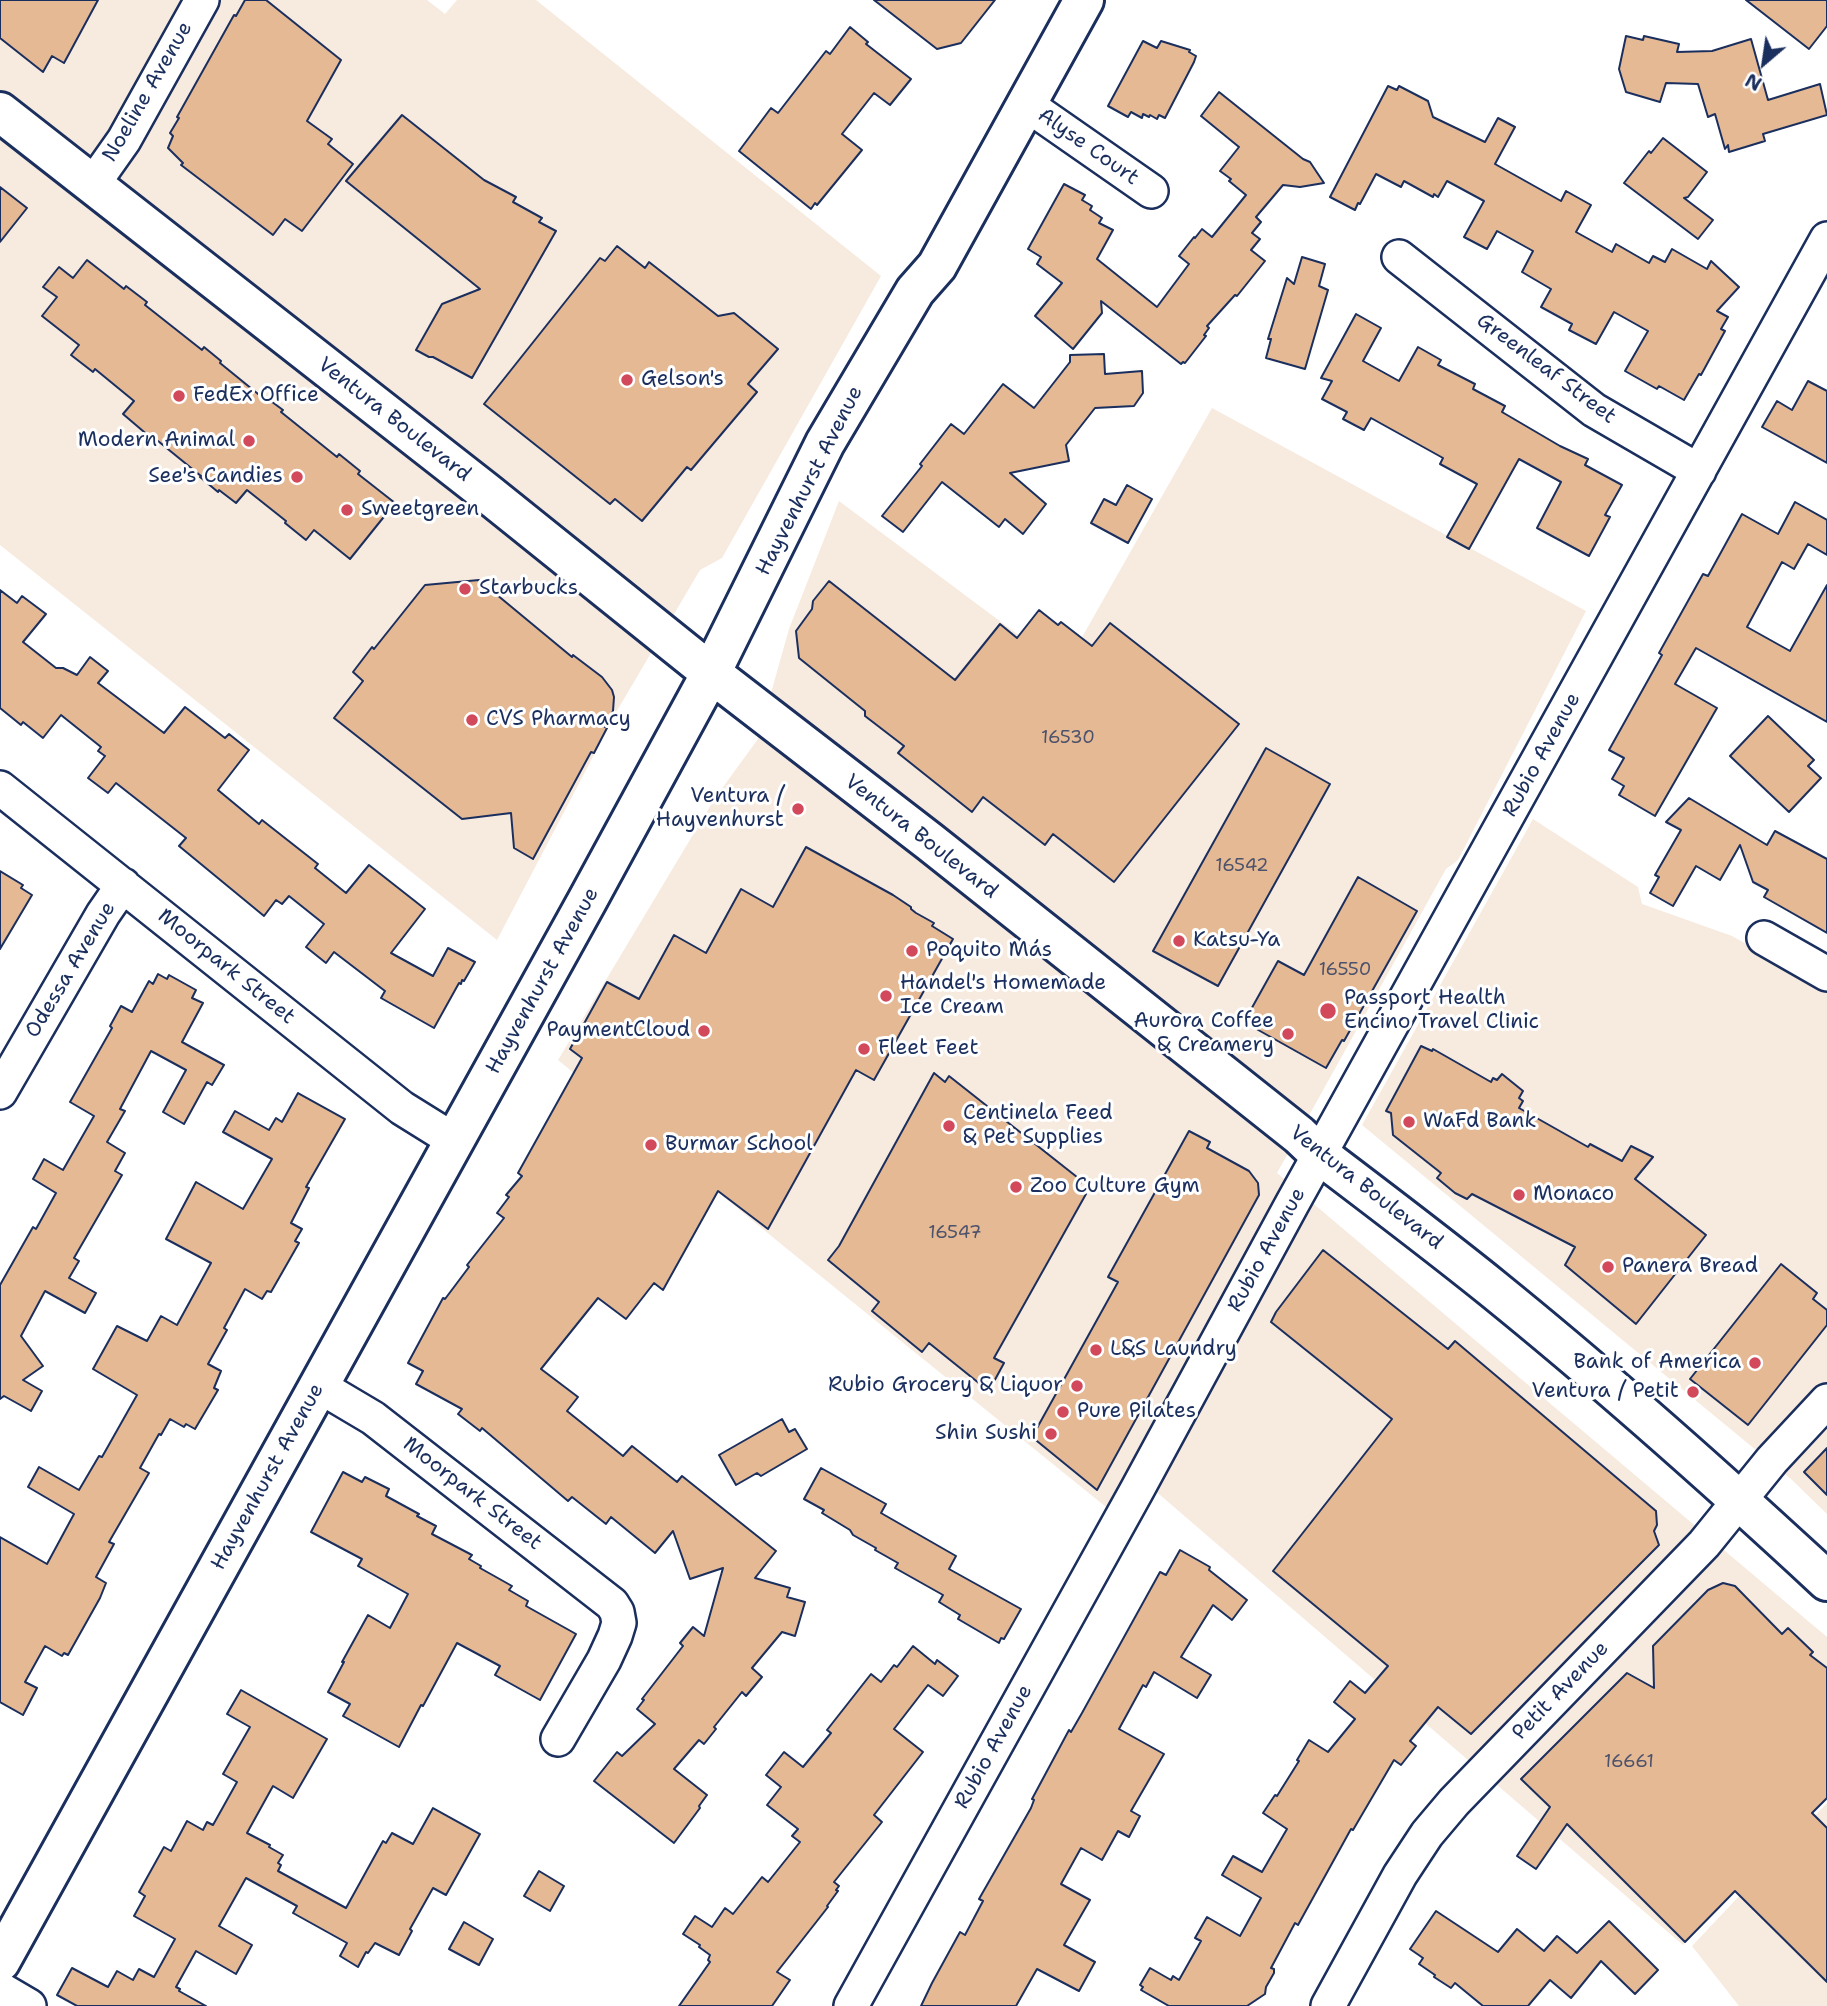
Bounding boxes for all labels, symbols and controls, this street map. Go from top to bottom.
street label: Noeline Avenue [98,17,198,167]
north arrow [1729,28,1799,98]
text: N [1741,67,1766,96]
street label: Alyse Court [1033,103,1143,191]
street label: Greenleaf Street [1471,308,1621,430]
street label: Ventura Boulevard [312,352,476,488]
place label: Gelson's [641,367,724,393]
marker: Gelson's [619,372,635,388]
street label: Hayvenhurst Avenue [751,382,869,580]
place label: FedEx Office [193,383,319,409]
marker: FedEx Office [171,388,187,404]
place label: Modern Animal [78,428,235,454]
marker: Modern Animal [241,433,257,449]
place label: See's Candies [148,464,283,490]
marker: See's Candies [289,469,305,485]
place label: Sweetgreen [361,497,479,523]
marker: Sweetgreen [339,502,355,518]
place label: Starbucks [479,576,578,602]
marker: Starbucks [457,581,473,597]
street label: Rubio Avenue [1498,689,1586,821]
place label: CVS Pharmacy [486,707,631,733]
marker: CVS Pharmacy [464,712,480,728]
house number: 16530 [1041,727,1095,749]
street label: Ventura Boulevard [839,769,1003,905]
place label: Ventura / Hayvenhurst [656,784,784,834]
marker: Ventura / Hayvenhurst [790,801,806,817]
house number: 16542 [1215,855,1269,877]
street label: Hayvenhurst Avenue [481,883,605,1079]
street label: Odessa Avenue [21,897,121,1043]
street label: Moorpark Street [152,904,300,1030]
place label: Katsu-Ya [1193,928,1280,954]
marker: Katsu-Ya [1171,933,1187,949]
place label: Poquito Más [926,938,1052,964]
marker: Poquito Más [904,943,920,959]
house number: 16550 [1319,959,1371,981]
place label: Handel's Homemade Ice Cream [900,971,1106,1021]
place label: Passport Health Encino Travel Clinic [1344,986,1539,1036]
marker: Handel's Homemade Ice Cream [878,988,894,1004]
marker: Passport Health Encino Travel Clinic [1318,1001,1338,1021]
place label: Aurora Coffee & Creamery [1133,1009,1274,1059]
place label: PaymentCloud [546,1018,690,1044]
marker: PaymentCloud [696,1023,712,1039]
marker: Aurora Coffee & Creamery [1280,1026,1296,1042]
place label: Fleet Feet [878,1036,979,1062]
marker: Fleet Feet [856,1041,872,1057]
place label: Centinela Feed & Pet Supplies [963,1101,1113,1151]
place label: WaFd Bank [1423,1109,1536,1135]
marker: WaFd Bank [1401,1114,1417,1130]
marker: Centinela Feed & Pet Supplies [941,1118,957,1134]
street label: Ventura Boulevard [1284,1120,1448,1256]
place label: Burmar School [665,1132,812,1158]
marker: Burmar School [643,1137,659,1153]
place label: Zoo Culture Gym [1030,1174,1200,1200]
marker: Zoo Culture Gym [1008,1179,1024,1195]
place label: Monaco [1533,1182,1614,1208]
street label: Rubio Avenue [1223,1184,1311,1316]
marker: Monaco [1511,1187,1527,1203]
house number: 16547 [928,1222,982,1244]
place label: Panera Bread [1622,1254,1758,1280]
marker: Panera Bread [1600,1259,1616,1275]
place label: L&S Laundry [1110,1337,1237,1363]
marker: L&S Laundry [1088,1342,1104,1358]
place label: Bank of America [1574,1350,1741,1376]
marker: Bank of America [1747,1355,1763,1371]
place label: Rubio Grocery & Liquor [828,1373,1063,1399]
marker: Rubio Grocery & Liquor [1069,1378,1085,1394]
street label: Hayvenhurst Avenue [206,1379,330,1575]
place label: Ventura / Petit [1531,1379,1679,1405]
marker: Ventura / Petit [1685,1384,1701,1400]
place label: Pure Pilates [1077,1399,1196,1425]
marker: Pure Pilates [1055,1404,1071,1420]
place label: Shin Sushi [935,1421,1037,1447]
marker: Shin Sushi [1043,1426,1059,1442]
street label: Moorpark Street [397,1432,547,1556]
street label: Petit Avenue [1508,1636,1614,1746]
street label: Rubio Avenue [950,1681,1038,1813]
house number: 16661 [1604,1751,1654,1773]

